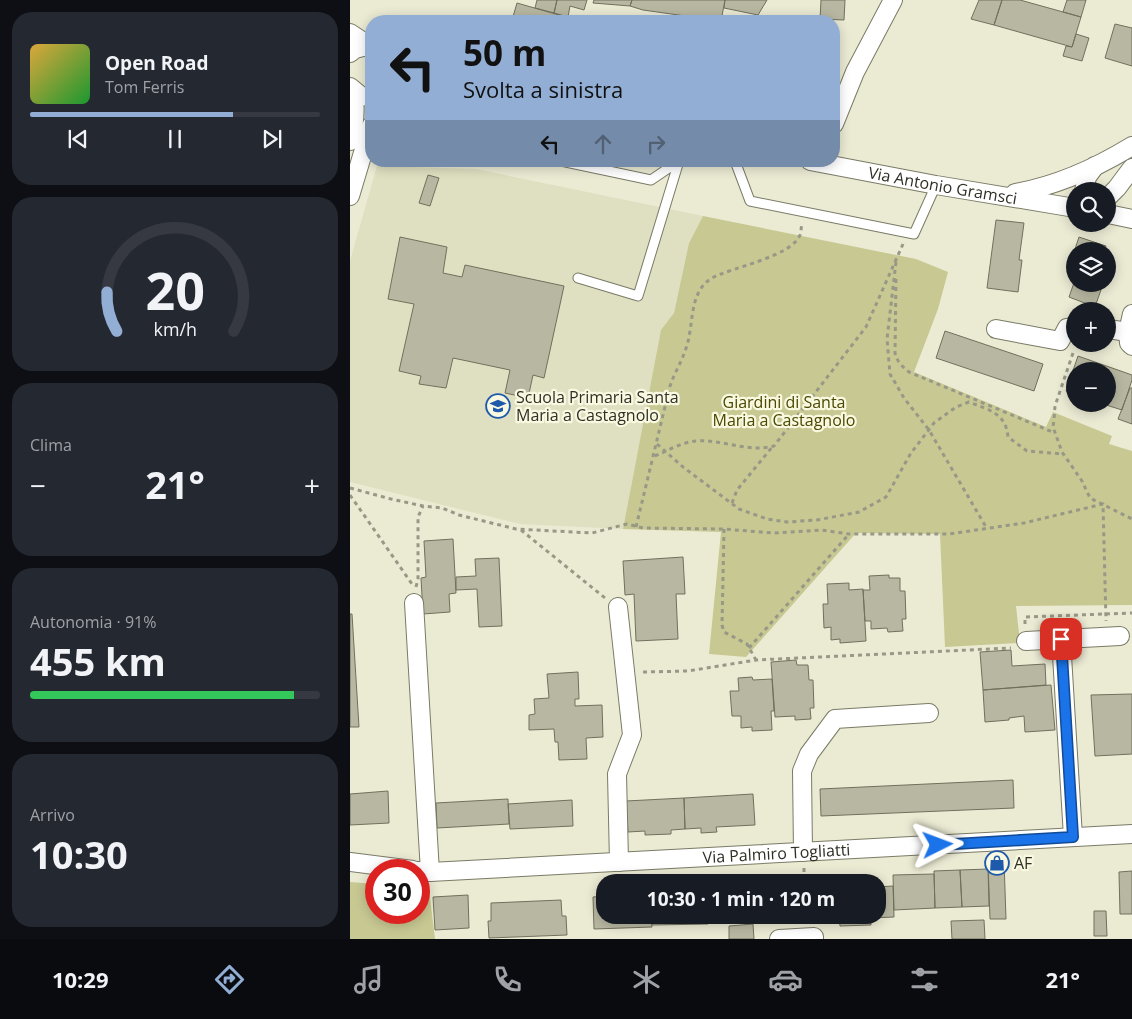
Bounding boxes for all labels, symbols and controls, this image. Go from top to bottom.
text: 50 m [463,29,546,76]
icon: left [380,35,445,100]
text: Open Road [105,50,209,76]
text: Svolta a sinistra [463,74,623,104]
text: Tom Ferris [105,76,184,98]
icon: previous [64,125,92,153]
icon: pause [161,125,189,153]
icon: next [258,125,286,153]
icon: left [536,130,564,158]
icon: ahead [589,130,617,158]
icon: right [642,130,670,158]
street label: Via Antonio Gramsci [866,161,1019,209]
map controls [1066,182,1116,412]
button: search [1066,182,1116,232]
button: layers [1066,242,1116,292]
text: 20 [145,254,205,325]
button: + [1066,302,1116,352]
text: km/h [153,317,197,341]
button: − [1066,362,1116,412]
place label: Scuola Primaria Santa Maria a Castagnolo [516,386,679,426]
park label: Giardini di Santa Maria a Castagnolo [713,391,855,431]
school or university icon: Scuola Primaria Santa Maria a Castagnolo [485,393,511,419]
text: Clima [30,434,72,456]
text: 21° [145,458,205,510]
text: − [30,466,46,504]
text: + [304,466,320,504]
text: Autonomia · 91% [30,611,156,633]
pin [1040,618,1082,660]
icon: arrive [1047,625,1075,653]
text: 455 km [30,635,166,687]
text: Arrivo [30,804,75,826]
position arrow [911,818,963,870]
text: 10:30 [30,828,128,880]
street label: Via Palmiro Togliatti [702,838,851,868]
shop icon: AF [984,850,1010,876]
place label: AF [1014,852,1032,874]
speed limit sign: 30 [365,859,430,924]
text: 10:30 · 1 min · 120 m [647,886,835,912]
icon: directions [212,962,247,997]
icon: music [351,962,386,997]
icon: phone [490,962,525,997]
icon: climate [629,962,664,997]
icon: car [768,962,803,997]
icon: filters [907,962,942,997]
text: 10:29 [52,964,109,994]
text: 21° [1045,964,1080,994]

